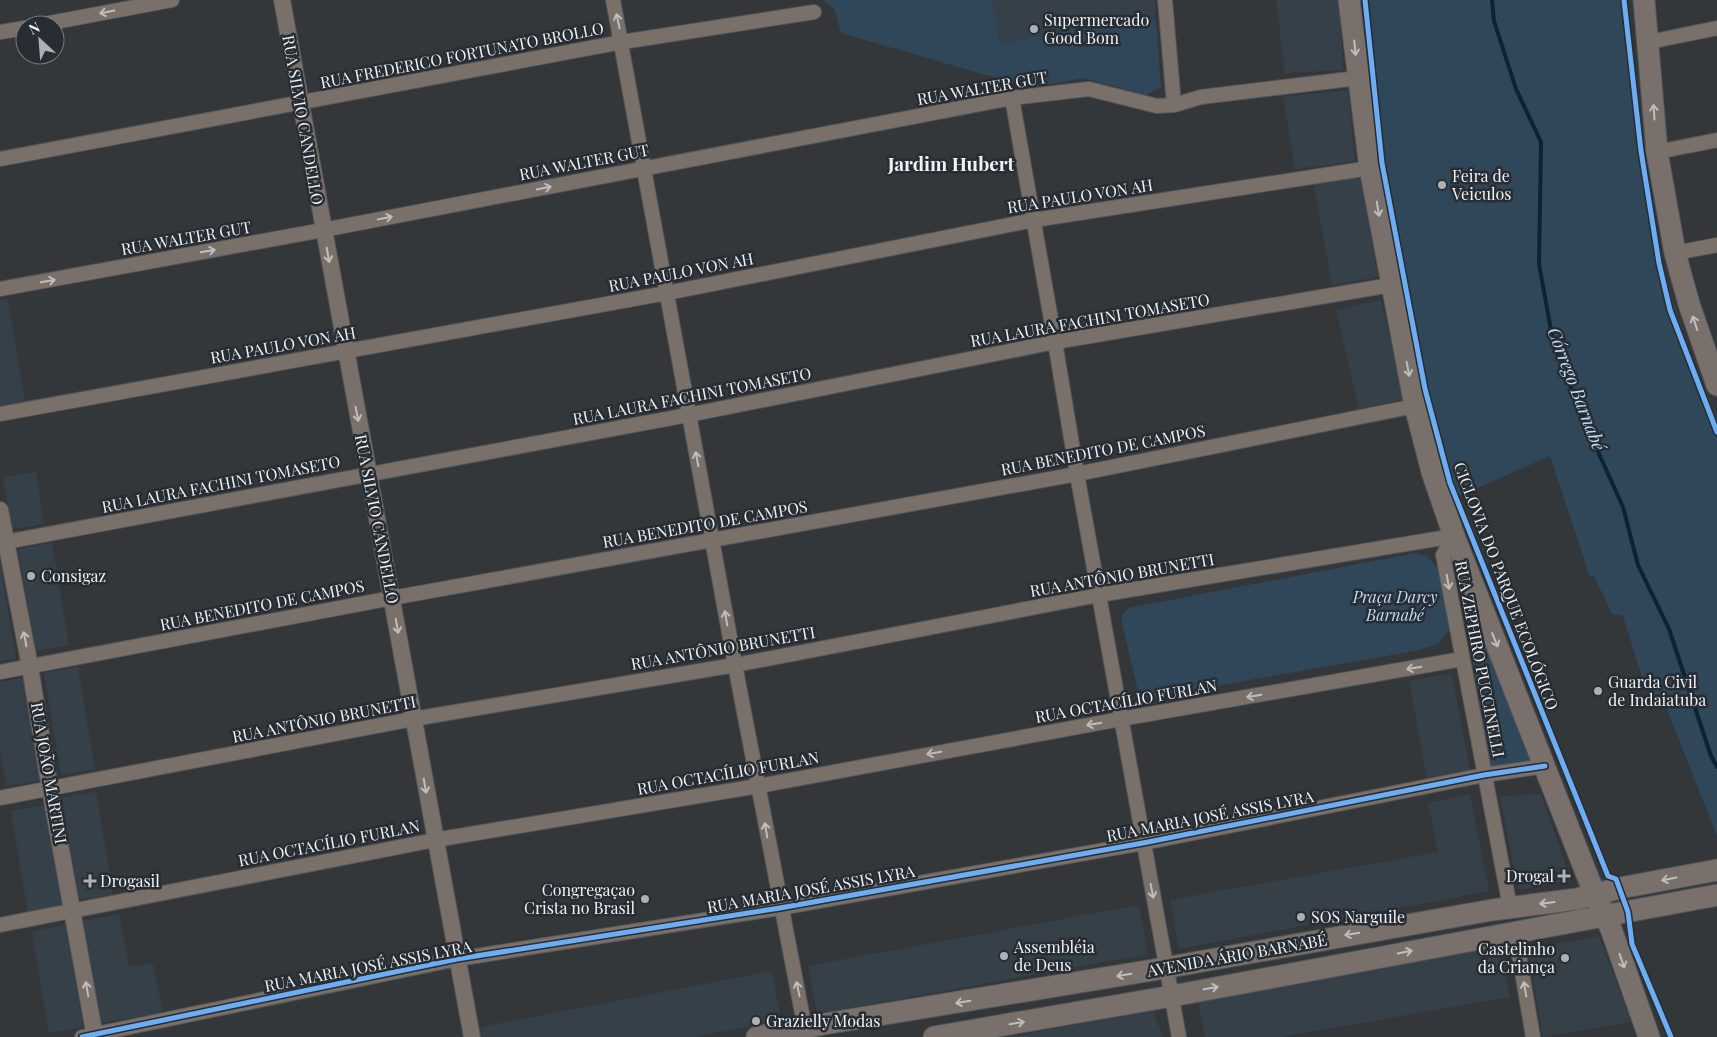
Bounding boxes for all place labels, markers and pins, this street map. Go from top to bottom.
place label: Supermercado Good Bom [1044,9,1150,48]
marker: Supermercado Good Bom [1028,23,1040,35]
place label: Feira de Veiculos [1451,165,1511,204]
marker: Feira de Veiculos [1436,179,1448,191]
place label: Consigaz [41,565,106,586]
marker: Consigaz [25,570,37,582]
place label: Guarda Civil de Indaiatuba [1608,671,1706,710]
marker: Guarda Civil de Indaiatuba [1592,685,1604,697]
place label: Drogal [1506,865,1554,886]
place label: Drogasil [100,870,160,891]
marker: Drogal [1558,870,1570,882]
marker: Drogasil [84,875,96,887]
place label: Congregaçao Crista no Brasil [524,879,635,918]
marker: Congregaçao Crista no Brasil [639,893,651,905]
place label: SOS Narguile [1311,906,1405,927]
marker: SOS Narguile [1295,911,1307,923]
place label: Assembléia de Deus [1013,936,1095,975]
place label: Castelinho da Criança [1478,938,1555,977]
marker: Assembléia de Deus [998,950,1010,962]
marker: Castelinho da Criança [1559,952,1571,964]
place label: Grazielly Modas [766,1010,880,1031]
marker: Grazielly Modas [750,1015,762,1027]

